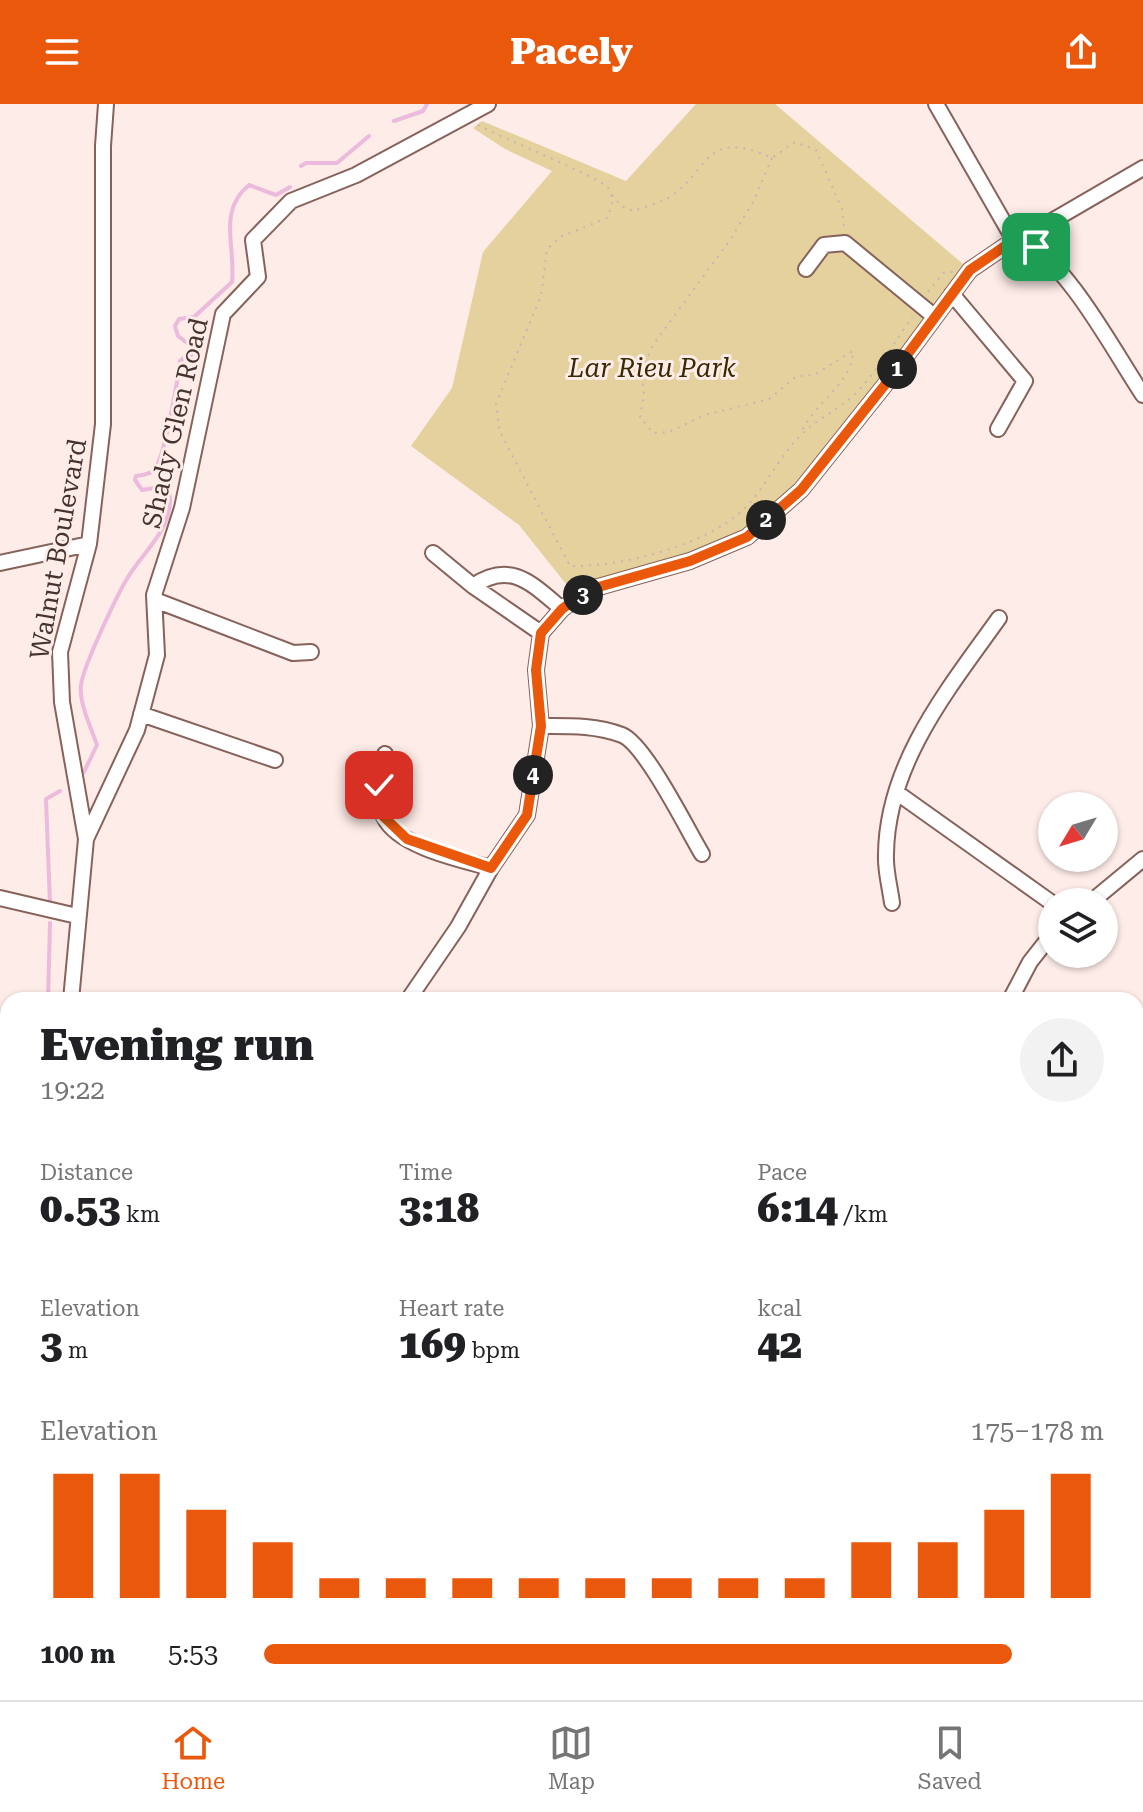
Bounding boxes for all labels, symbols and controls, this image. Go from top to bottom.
icon: menu [40,30,84,74]
icon: share [1059,30,1103,74]
text: Pacely [510,31,633,73]
pin [1002,213,1070,281]
icon: arrive [1014,225,1058,269]
street label: Shady Glen Road [136,315,214,531]
pin: 1 [877,349,917,389]
park label: Lar Rieu Park [567,353,737,383]
text: 1 [891,356,903,381]
street label: Walnut Boulevard [24,436,92,662]
pin: 2 [746,500,786,540]
text: 2 [760,507,772,532]
pin: 3 [563,575,603,615]
text: 3 [577,582,589,607]
pin [345,751,413,819]
pin: 4 [513,755,553,795]
text: 4 [527,762,539,787]
icon: check [357,763,401,807]
north arrow [1038,792,1118,872]
map controls [1038,792,1118,968]
button: layers [1038,888,1118,968]
button: share [1020,1018,1104,1102]
text: Evening run [40,1019,314,1071]
text: 19:22 [40,1075,105,1105]
text: Distance [40,1160,133,1185]
text: Time [399,1160,453,1185]
text: Pace [757,1160,807,1185]
text: 0.53 [40,1185,121,1232]
text: 3:18 [399,1185,479,1232]
text: 6:14 [757,1185,838,1232]
text: km [121,1202,160,1227]
text: /km [838,1202,888,1227]
text: Elevation [40,1296,140,1321]
text: Heart rate [399,1296,504,1321]
text: kcal [757,1296,802,1321]
text: 3 [40,1321,62,1368]
text: 169 [399,1321,466,1368]
text: 42 [757,1321,802,1368]
text: m [62,1338,88,1363]
text: bpm [466,1338,520,1363]
text: Elevation [40,1416,158,1446]
text: 175–178 m [971,1416,1104,1446]
text: 100 m [40,1639,115,1669]
text: 5:53 [168,1639,218,1669]
tab: Home [161,1721,225,1794]
tab: Map [548,1721,595,1794]
tab: Saved [918,1721,982,1794]

